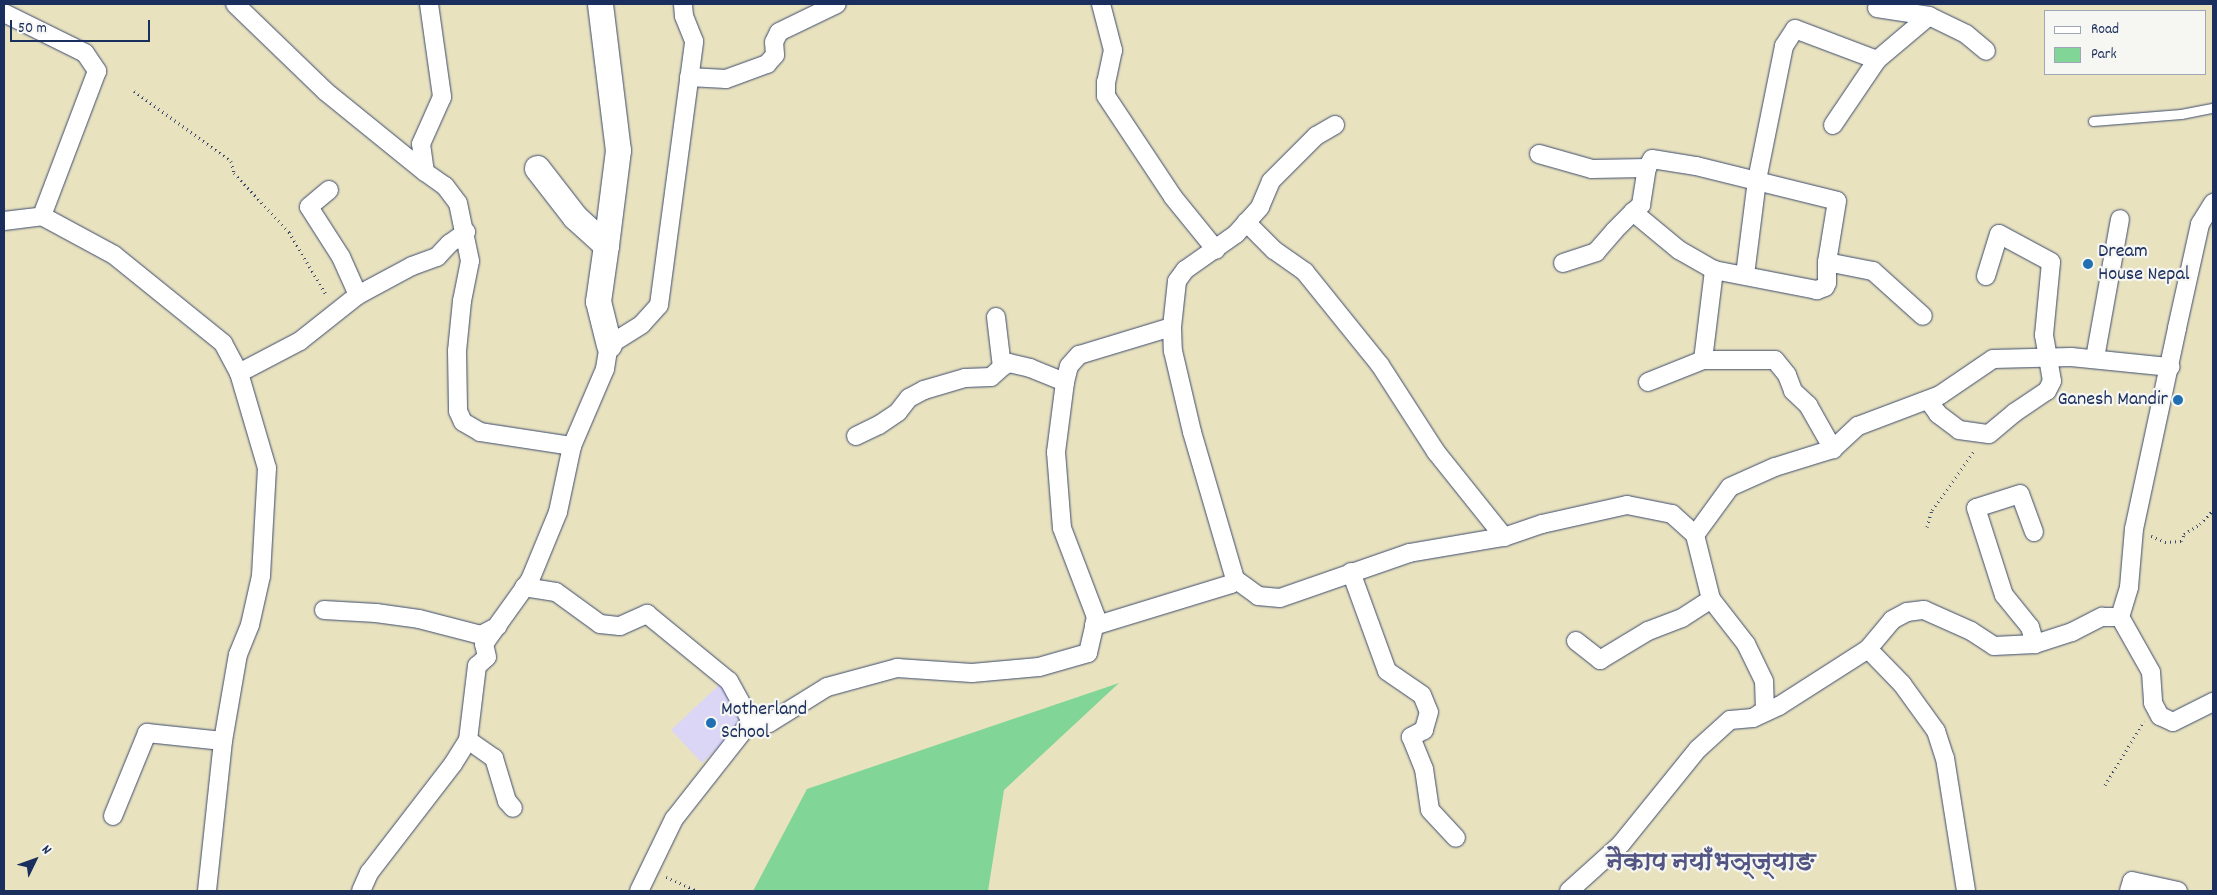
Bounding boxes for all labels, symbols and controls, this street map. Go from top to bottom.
scale bar [12,10,152,42]
legend [2044,10,2207,75]
text: 50 m [18,18,47,40]
text: Road [2091,19,2119,41]
text: Park [2091,44,2117,66]
place label: Dream House Nepal [2098,240,2190,287]
marker: Dream House Nepal [2082,258,2094,270]
place label: Ganesh Mandir [2058,388,2168,412]
marker: Ganesh Mandir [2172,394,2184,406]
place label: Motherland School [721,699,807,746]
marker: Motherland School [705,717,717,729]
north arrow [10,835,60,885]
text: N [36,841,56,859]
district label: नैकाप नयाँभञ्ज्याङ [1607,849,1815,879]

